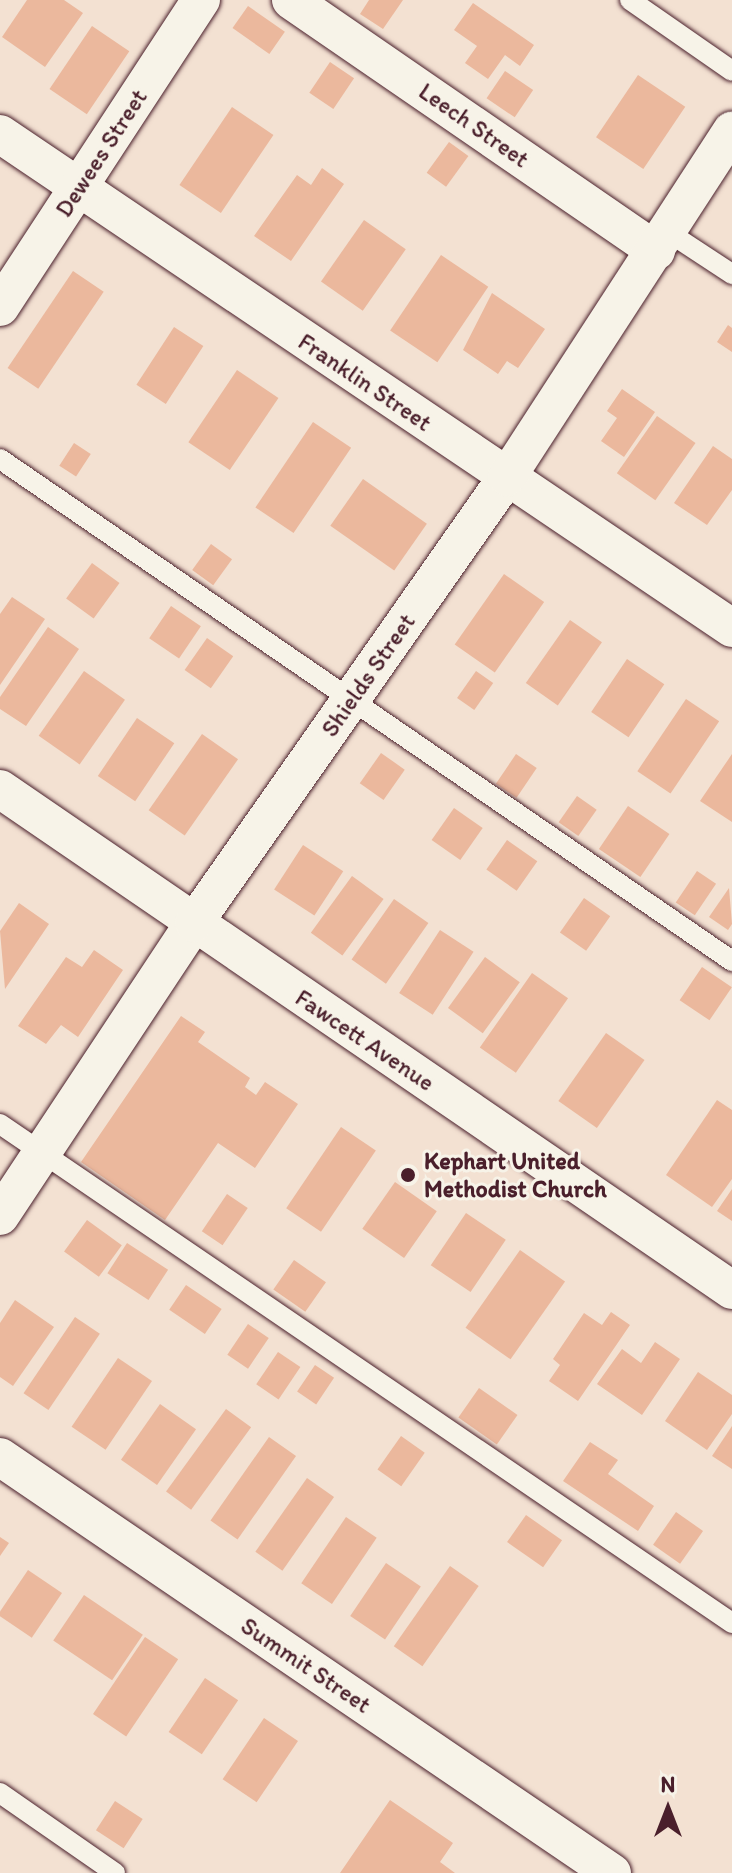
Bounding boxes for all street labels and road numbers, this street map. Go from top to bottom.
street label: Leech Street [414,77,534,173]
street label: Dewees Street [49,84,153,222]
street label: Franklin Street [293,327,437,437]
street label: Shields Street [315,608,421,742]
street label: Fawcett Avenue [291,983,439,1097]
street label: Summit Street [236,1611,376,1719]

